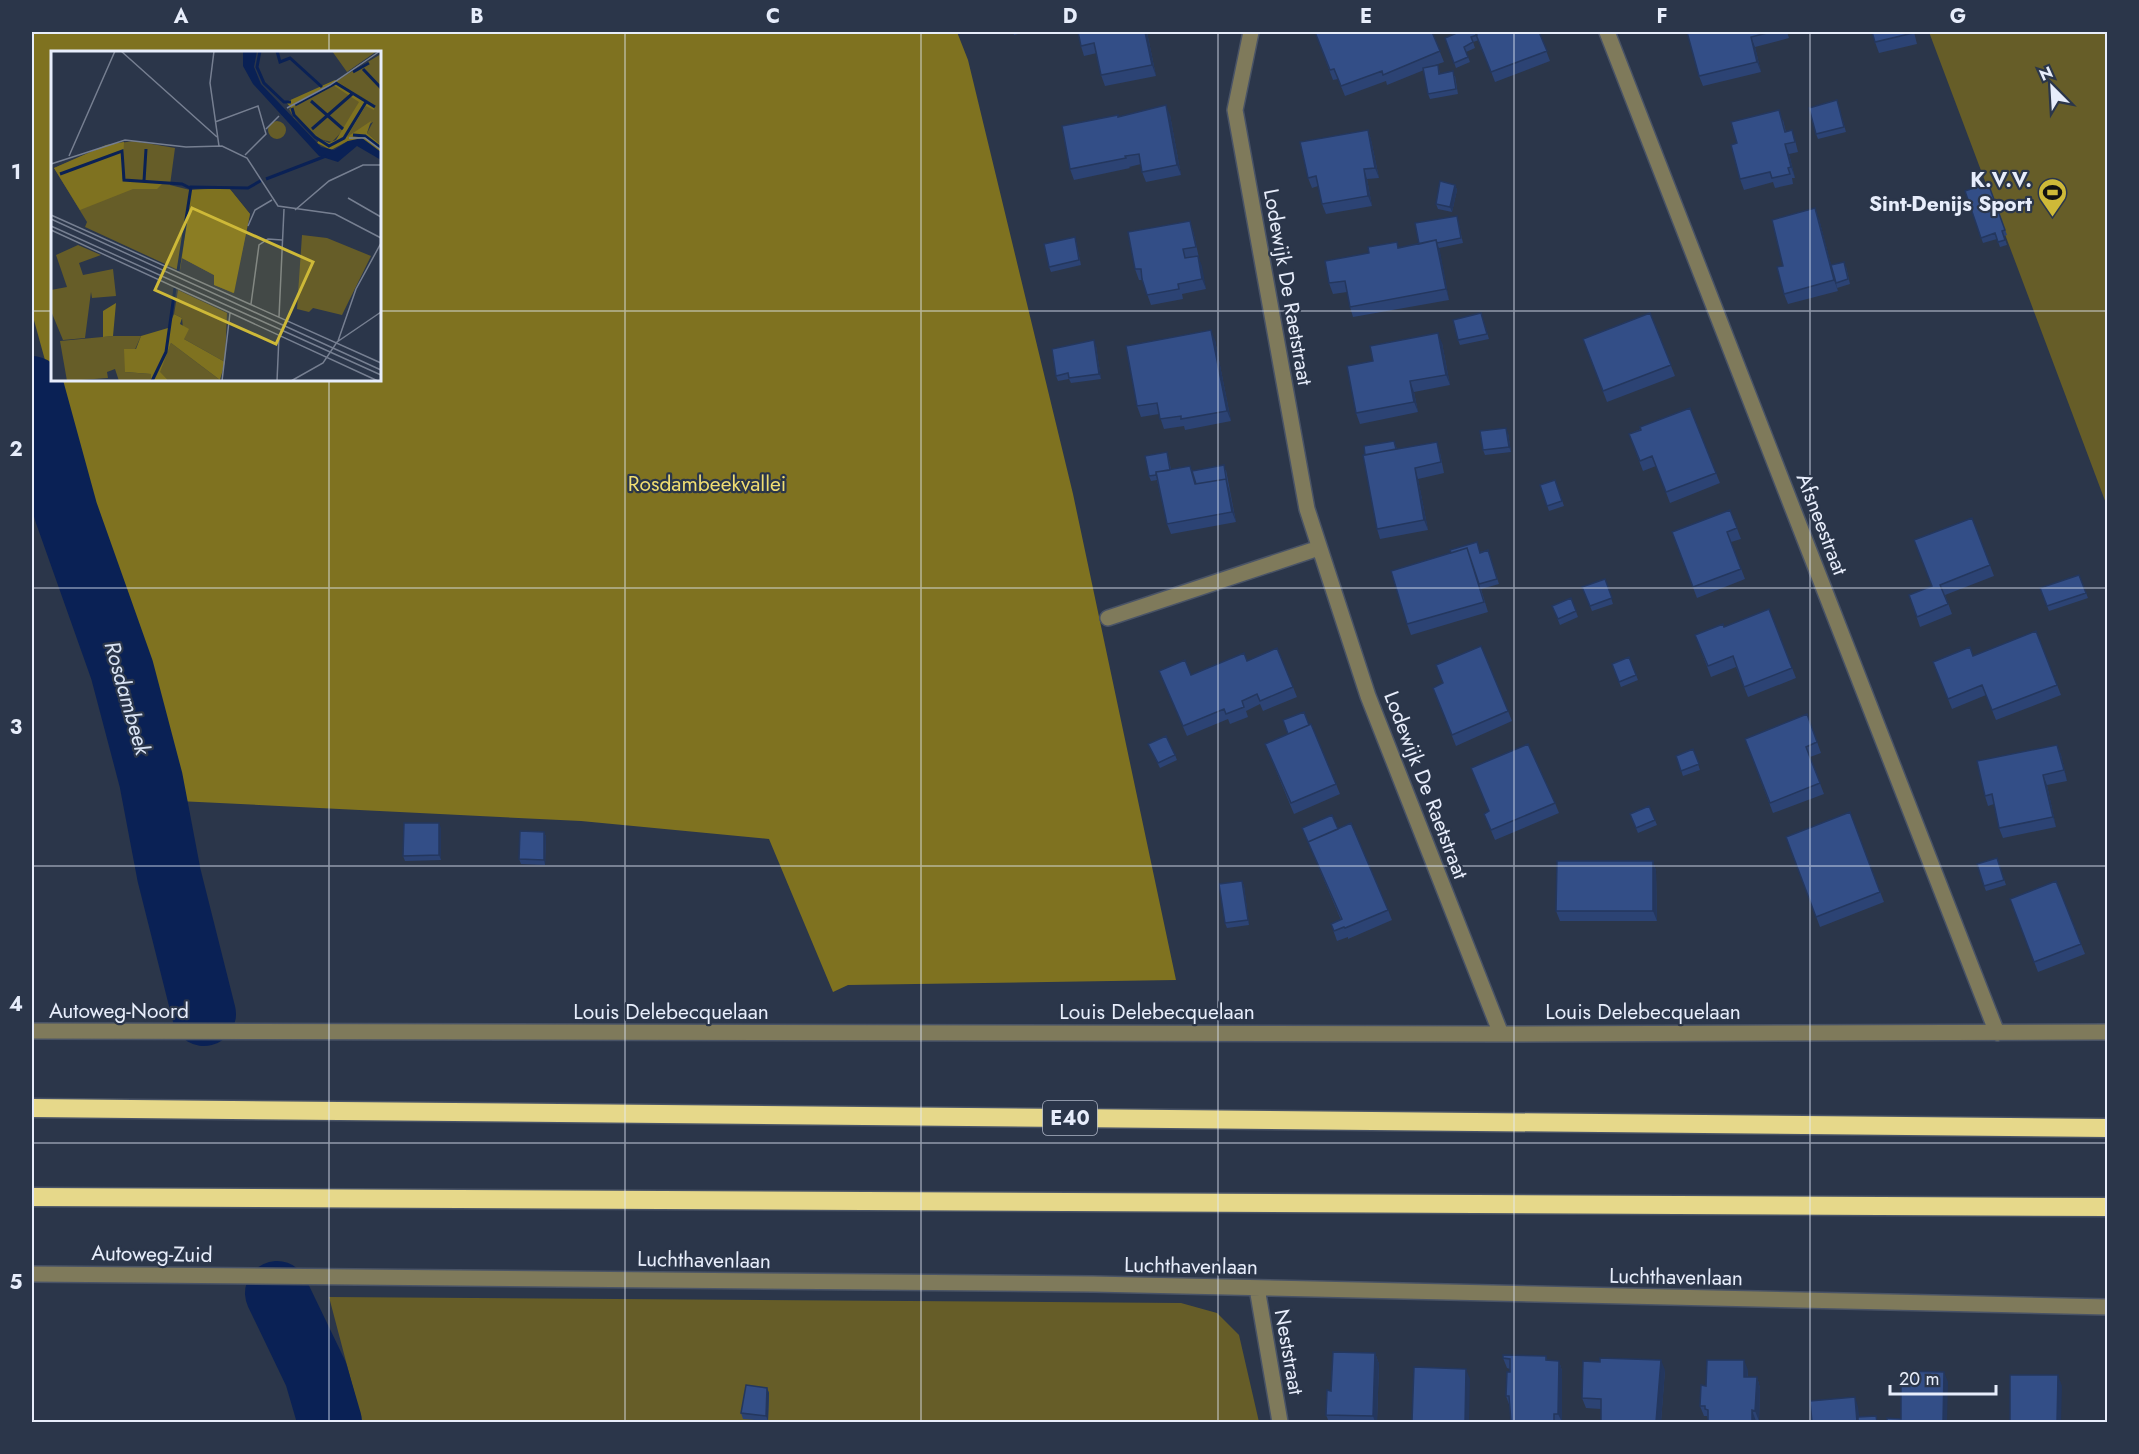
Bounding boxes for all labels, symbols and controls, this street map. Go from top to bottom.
text: A [173,2,189,31]
text: B [470,2,484,31]
text: C [766,2,780,31]
text: D [1063,2,1077,31]
text: E [1360,2,1372,31]
text: F [1656,2,1668,31]
text: G [1950,2,1966,31]
inset map [51,51,381,381]
north arrow [2022,57,2082,117]
text: N [2036,61,2057,87]
text: 1 [11,158,21,187]
place label: K.V.V. Sint-Denijs Sport [1869,165,2032,219]
sports icon: K.V.V. Sint-Denijs Sport [2037,176,2069,218]
street label: Lodewijk De Raetstraat [1256,186,1320,388]
text: 2 [9,435,23,464]
park label: Rosdambeekvallei [628,469,786,499]
street label: Afsneestraat [1789,469,1855,579]
water label: Rosdambeek [97,637,160,760]
street label: Lodewijk De Raetstraat [1376,687,1476,883]
text: 3 [10,713,22,742]
text: 4 [9,990,23,1019]
street label: Autoweg-Noord [49,996,189,1026]
street label: Louis Delebecquelaan [573,997,769,1027]
street label: Louis Delebecquelaan [1059,997,1255,1027]
street label: Louis Delebecquelaan [1545,997,1741,1027]
road number: E40 [1043,1101,1097,1135]
street label: Autoweg-Zuid [91,1238,213,1270]
street label: Luchthavenlaan [637,1244,771,1276]
street label: Luchthavenlaan [1124,1250,1258,1282]
street label: Luchthavenlaan [1609,1261,1743,1293]
text: 5 [10,1268,23,1297]
street label: Neststraat [1267,1307,1311,1397]
scale bar [1890,1358,1996,1396]
text: 20 m [1899,1366,1939,1392]

